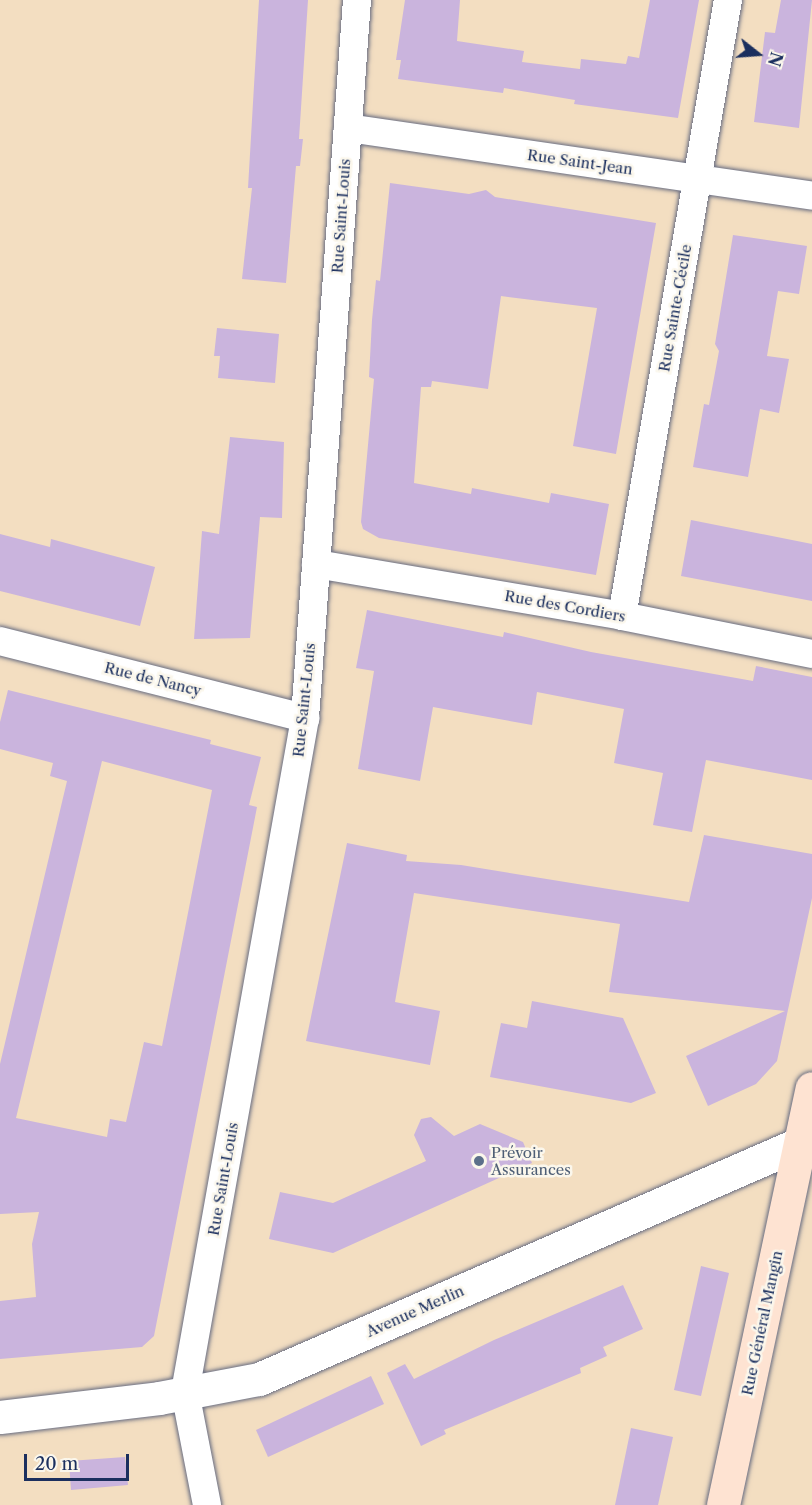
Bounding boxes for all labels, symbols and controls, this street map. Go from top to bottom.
north arrow [728,24,788,84]
text: N [764,50,787,69]
street label: Rue Saint-Jean [526,146,634,178]
street label: Rue Saint-Louis [328,158,354,274]
street label: Rue Sainte-Cécile [655,243,695,373]
street label: Rue des Cordiers [503,587,627,625]
street label: Rue Saint-Louis [289,642,319,758]
street label: Rue de Nancy [103,658,203,700]
street label: Rue Saint-Louis [204,1121,242,1237]
place label: Prévoir Assurances [491,1143,571,1178]
marker: Prévoir Assurances [472,1154,486,1168]
street label: Rue Général Mangin [738,1249,786,1397]
street label: Avenue Merlin [363,1281,467,1341]
scale bar [27,1442,132,1480]
text: 20 m [35,1453,78,1475]

